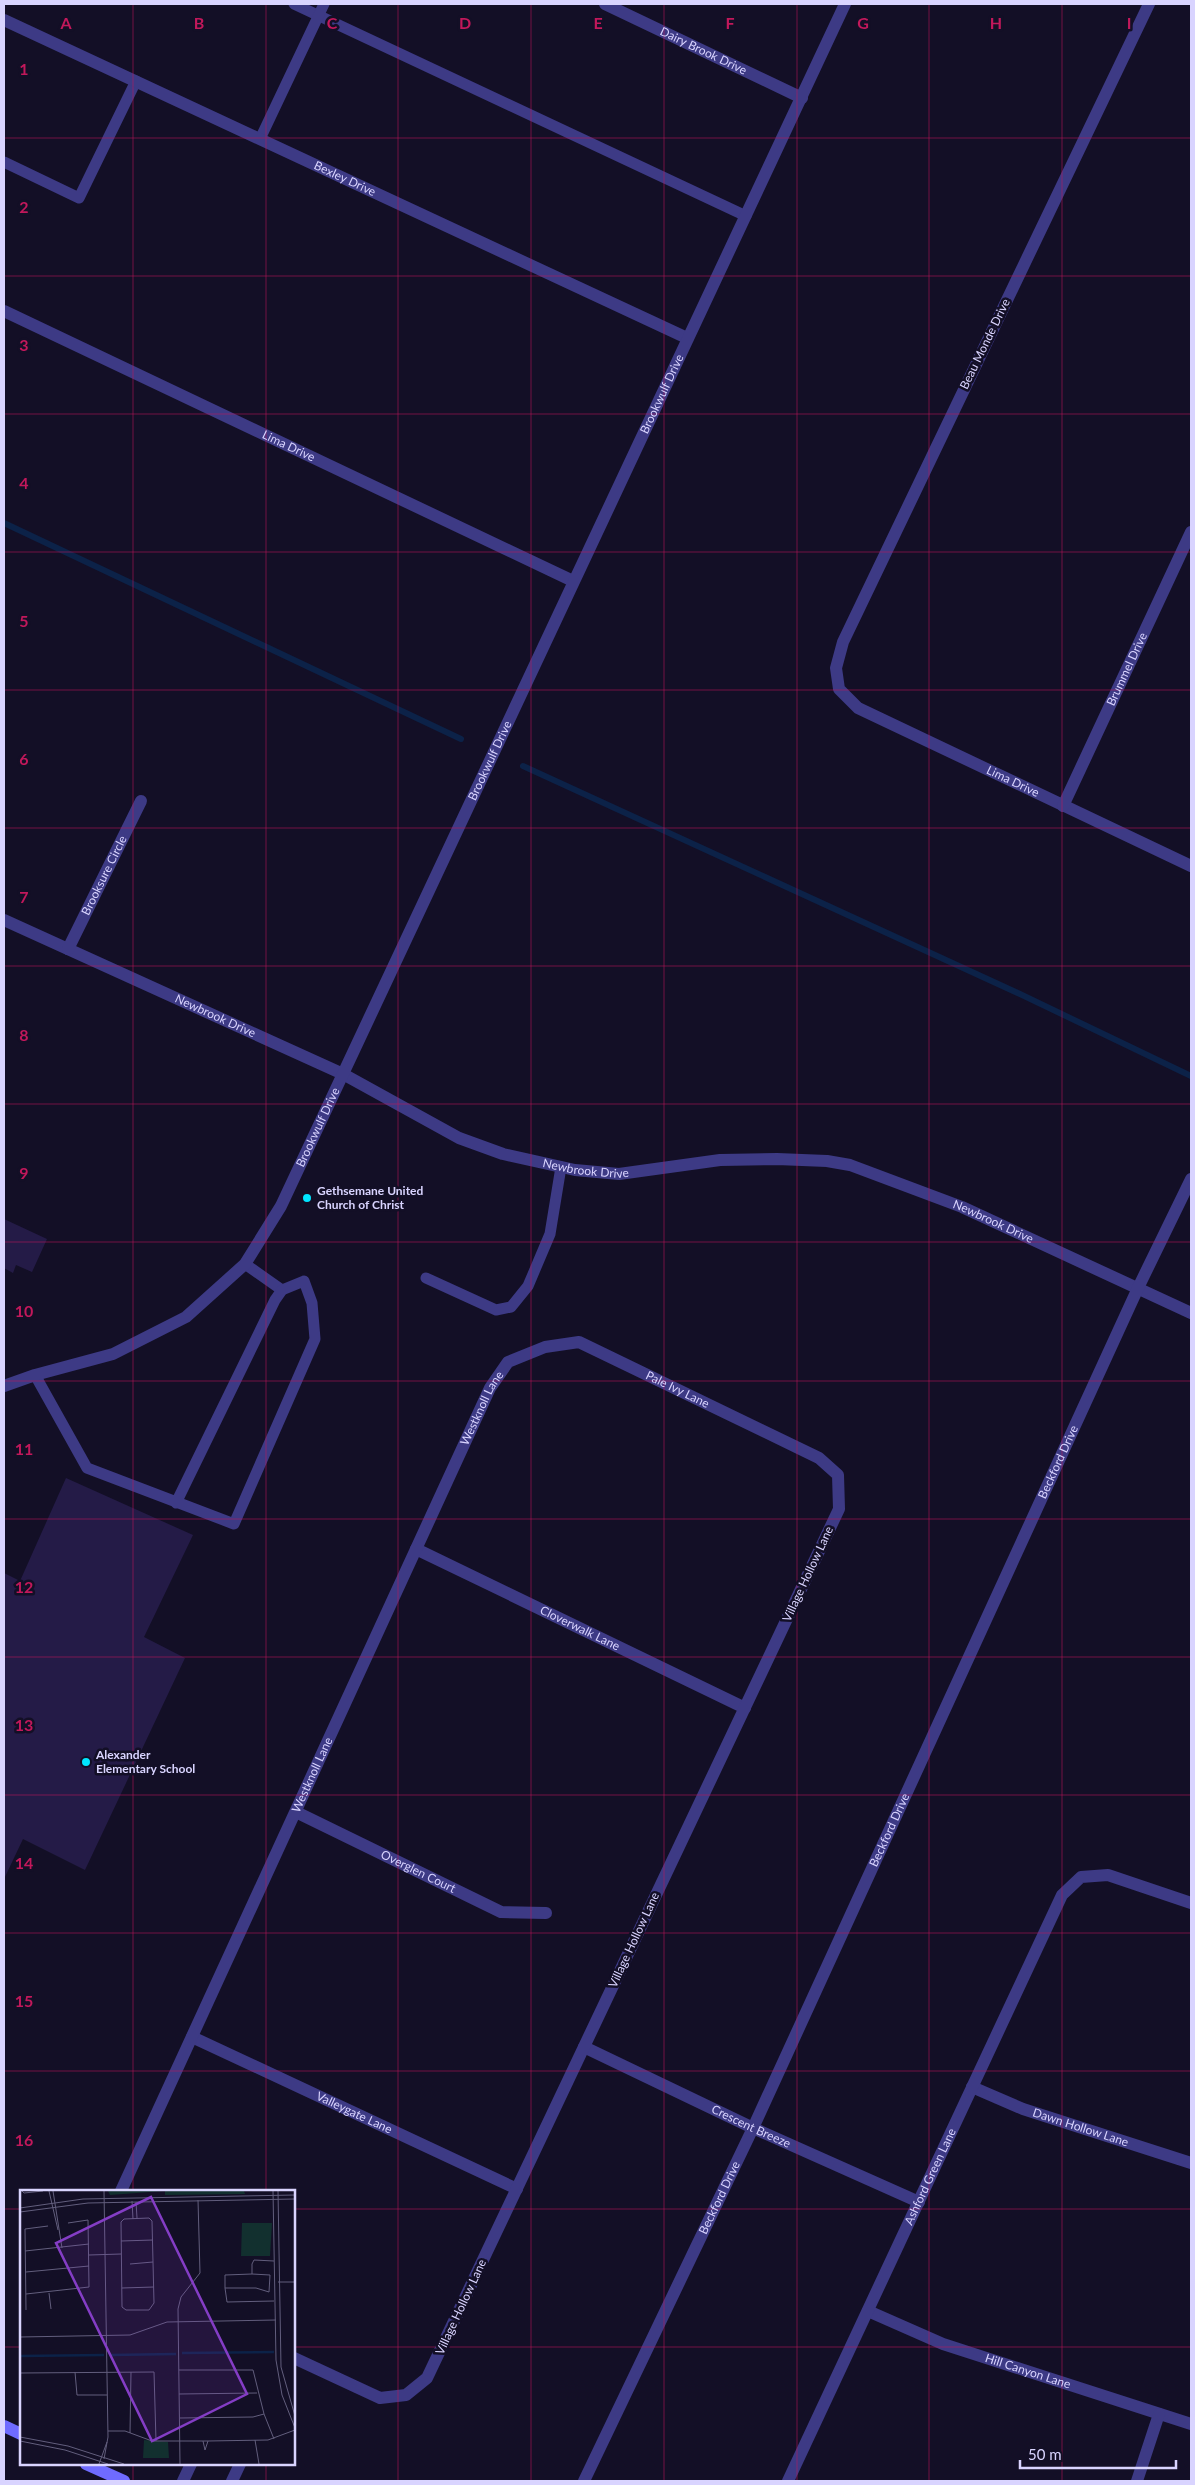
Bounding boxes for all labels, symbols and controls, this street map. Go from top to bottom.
text: A [59,13,72,32]
text: B [194,13,204,32]
text: C [327,13,338,32]
text: D [459,13,471,32]
text: E [593,13,603,32]
text: F [725,13,735,32]
text: G [857,13,869,32]
text: H [990,13,1002,32]
text: I [1127,13,1131,32]
street label: Dairy Brook Drive [658,23,749,78]
text: 1 [19,59,29,78]
street label: Bexley Drive [312,157,378,199]
text: 2 [19,197,29,216]
street label: Beau Monde Drive [956,296,1013,392]
text: 3 [19,335,29,354]
street label: Brookwulf Drive [636,352,687,436]
street label: Lima Drive [260,427,318,465]
text: 4 [19,473,29,492]
text: 5 [19,611,29,630]
street label: Brummel Drive [1103,630,1150,708]
street label: Brookwulf Drive [464,718,515,803]
text: 6 [19,749,29,768]
street label: Lima Drive [984,762,1042,800]
street label: Brooksure Circle [78,833,130,918]
text: 7 [19,887,29,906]
street label: Newbrook Drive [173,991,258,1040]
text: 8 [19,1025,29,1044]
street label: Brookwulf Drive [292,1085,343,1169]
street label: Newbrook Drive [541,1155,630,1181]
text: 9 [19,1163,29,1182]
place label: Gethsemane United Church of Christ [317,1183,423,1212]
marker: Gethsemane United Church of Christ [301,1192,313,1204]
street label: Newbrook Drive [951,1196,1036,1246]
text: 10 [15,1301,33,1320]
street label: Pale Ivy Lane [643,1367,712,1411]
street label: Westknoll Lane [457,1368,506,1448]
street label: Beckford Drive [1034,1423,1081,1501]
text: 11 [15,1439,33,1458]
street label: Village Hollow Lane [779,1524,836,1624]
text: 12 [15,1577,33,1596]
street label: Cloverwalk Lane [538,1602,622,1653]
text: 13 [15,1715,33,1734]
street label: Westknoll Lane [288,1735,336,1815]
place label: Alexander Elementary School [95,1747,195,1776]
marker: Alexander Elementary School [80,1756,92,1768]
street label: Beckford Drive [866,1791,912,1869]
street label: Overglen Court [379,1847,459,1896]
text: 14 [15,1853,33,1872]
street label: Village Hollow Lane [605,1890,662,1990]
text: 15 [15,1991,33,2010]
street label: Valleygate Lane [314,2088,395,2137]
street label: Crescent Breeze [709,2101,793,2151]
street label: Dawn Hollow Lane [1031,2105,1131,2149]
street label: Ashford Green Lane [901,2126,959,2227]
text: 16 [15,2130,33,2149]
street label: Beckford Drive [695,2159,743,2237]
inset map [20,2190,295,2465]
street label: Village Hollow Lane [432,2257,489,2357]
street label: Hill Canyon Lane [983,2350,1073,2392]
scale bar [1020,2438,1176,2470]
text: 50 m [1028,2445,1062,2463]

